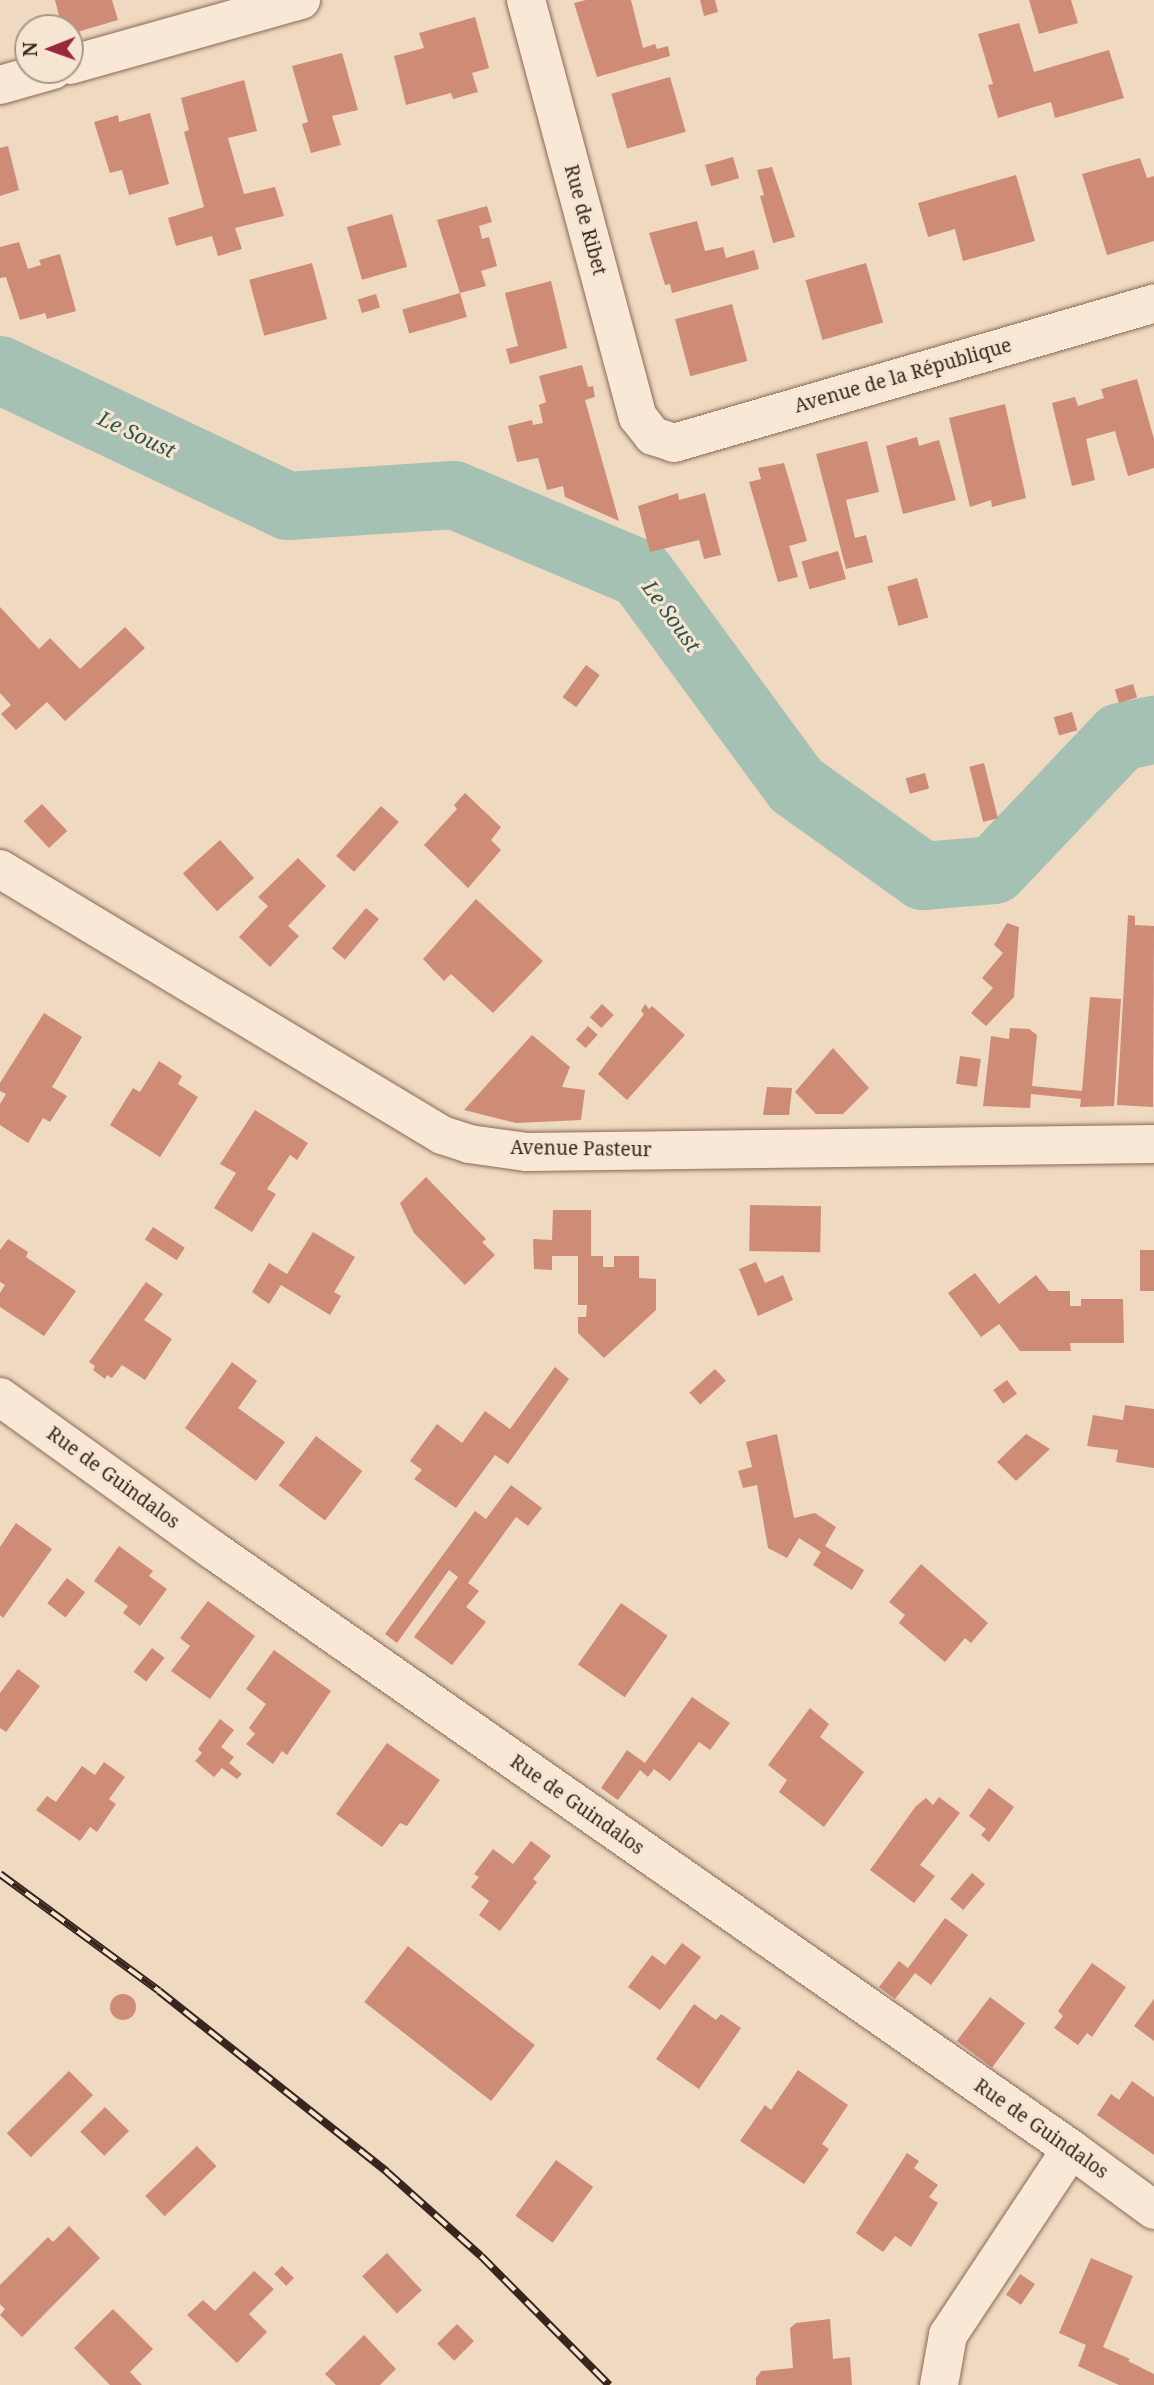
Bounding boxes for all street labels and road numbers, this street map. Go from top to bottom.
street label: Rue de Ribet [559,162,611,278]
street label: Avenue de la République [792,334,1014,418]
street label: Avenue Pasteur [510,1136,652,1162]
street label: Rue de Guindalos [42,1422,184,1534]
street label: Rue de Guindalos [506,1750,648,1860]
street label: Rue de Guindalos [970,2074,1112,2184]

